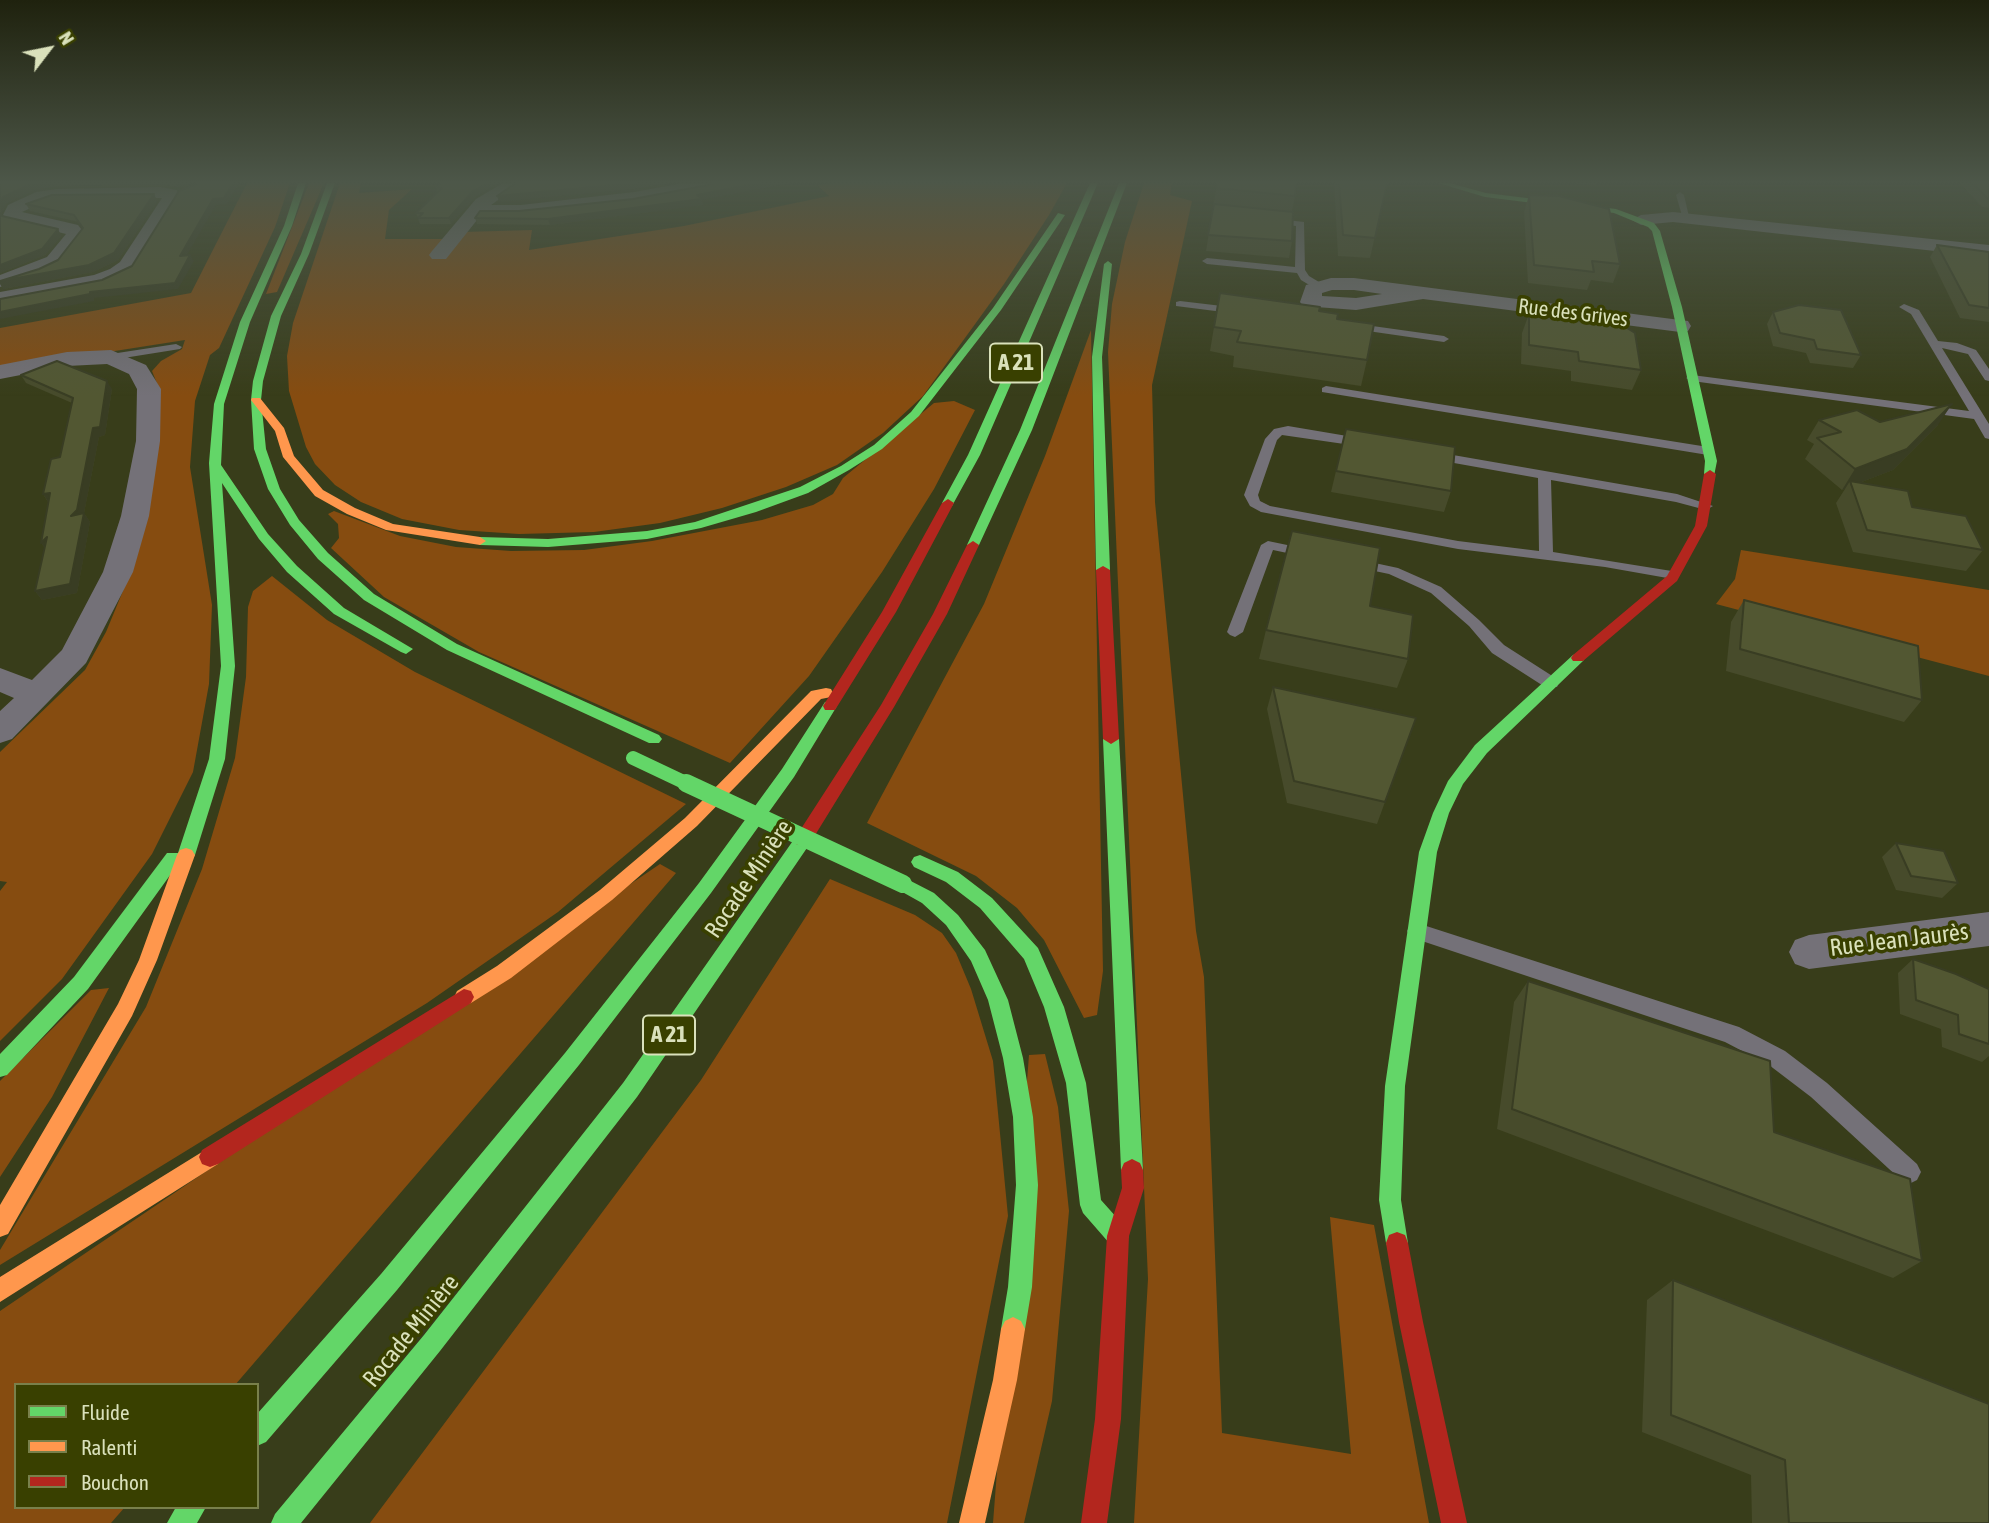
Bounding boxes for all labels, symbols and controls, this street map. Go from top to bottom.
north arrow [14,14,84,84]
text: N [55,27,79,48]
street label: Rue des Grives [1517,294,1629,332]
road number: A 21 [990,344,1042,382]
street label: Rocade Minière [699,814,799,944]
street label: Rue Jean Jaurès [1828,917,1970,963]
road number: A 21 [643,1016,695,1054]
street label: Rocade Minière [357,1269,465,1393]
legend [14,1383,259,1509]
text: Fluide [81,1400,130,1424]
text: Ralenti [81,1435,137,1459]
text: Bouchon [81,1470,149,1494]

